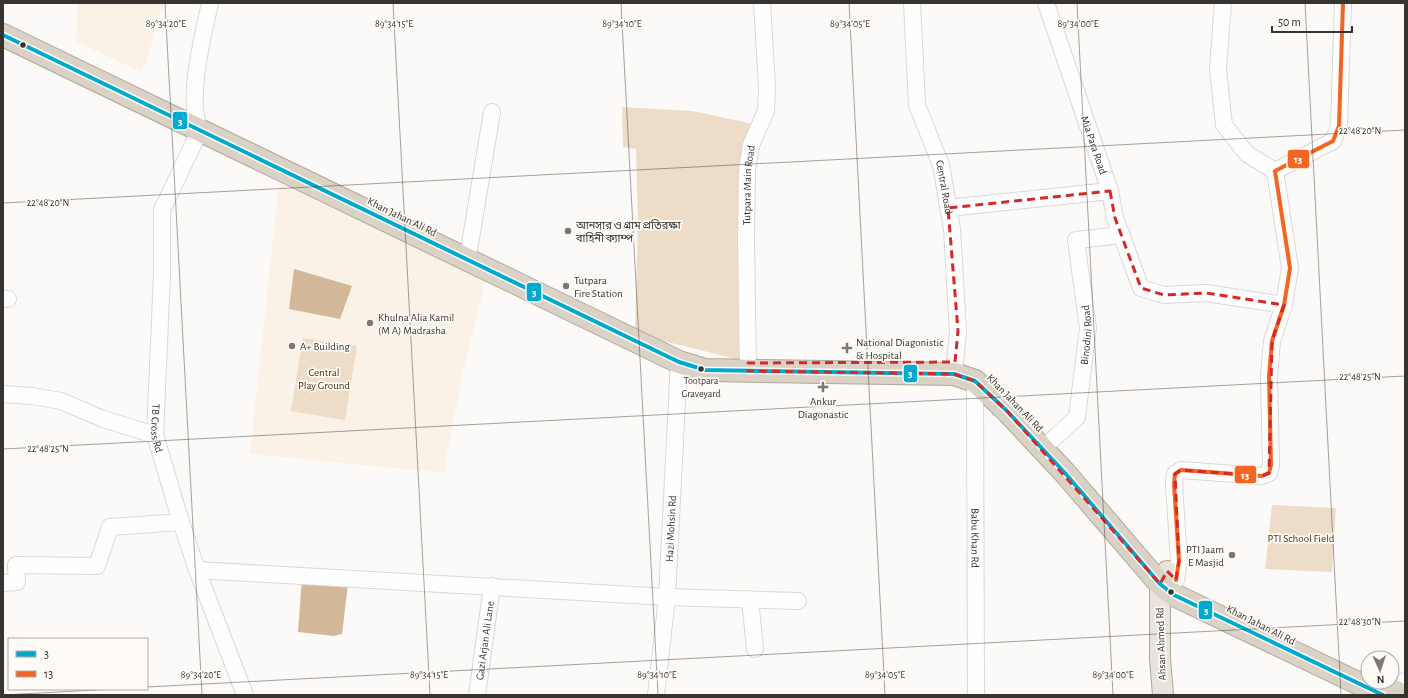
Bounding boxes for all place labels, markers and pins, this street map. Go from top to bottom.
unlabelled marker [18,40,28,50]
place label: আনসার ও গ্রাম প্রতিরক্ষা বাহিনী ক্যাম্প [575,219,682,244]
marker: আনসার ও গ্রাম প্রতিরক্ষা বাহিনী ক্যাম্প [563,226,573,236]
place label: Tutpara Fire Station [574,275,623,299]
marker: Tutpara Fire Station [561,281,571,291]
place label: Khulna Alia Kamil (M A) Madrasha [378,312,454,336]
marker: Khulna Alia Kamil (M A) Madrasha [365,318,375,328]
place label: National Diagonistic & Hospital [856,337,944,361]
marker: A+ Building [287,341,297,351]
place label: A+ Building [300,341,350,352]
marker: National Diagonistic & Hospital [841,342,853,354]
marker: Tootpara Graveyard [696,364,706,374]
place label: Tootpara Graveyard [681,376,721,399]
marker: Ankur Diagonastic [817,381,829,393]
place label: Ankur Diagonastic [798,396,849,420]
place label: PTI Jaam E Masjid [1186,544,1224,568]
marker: PTI Jaam E Masjid [1227,550,1237,560]
unlabelled marker [1166,587,1176,597]

